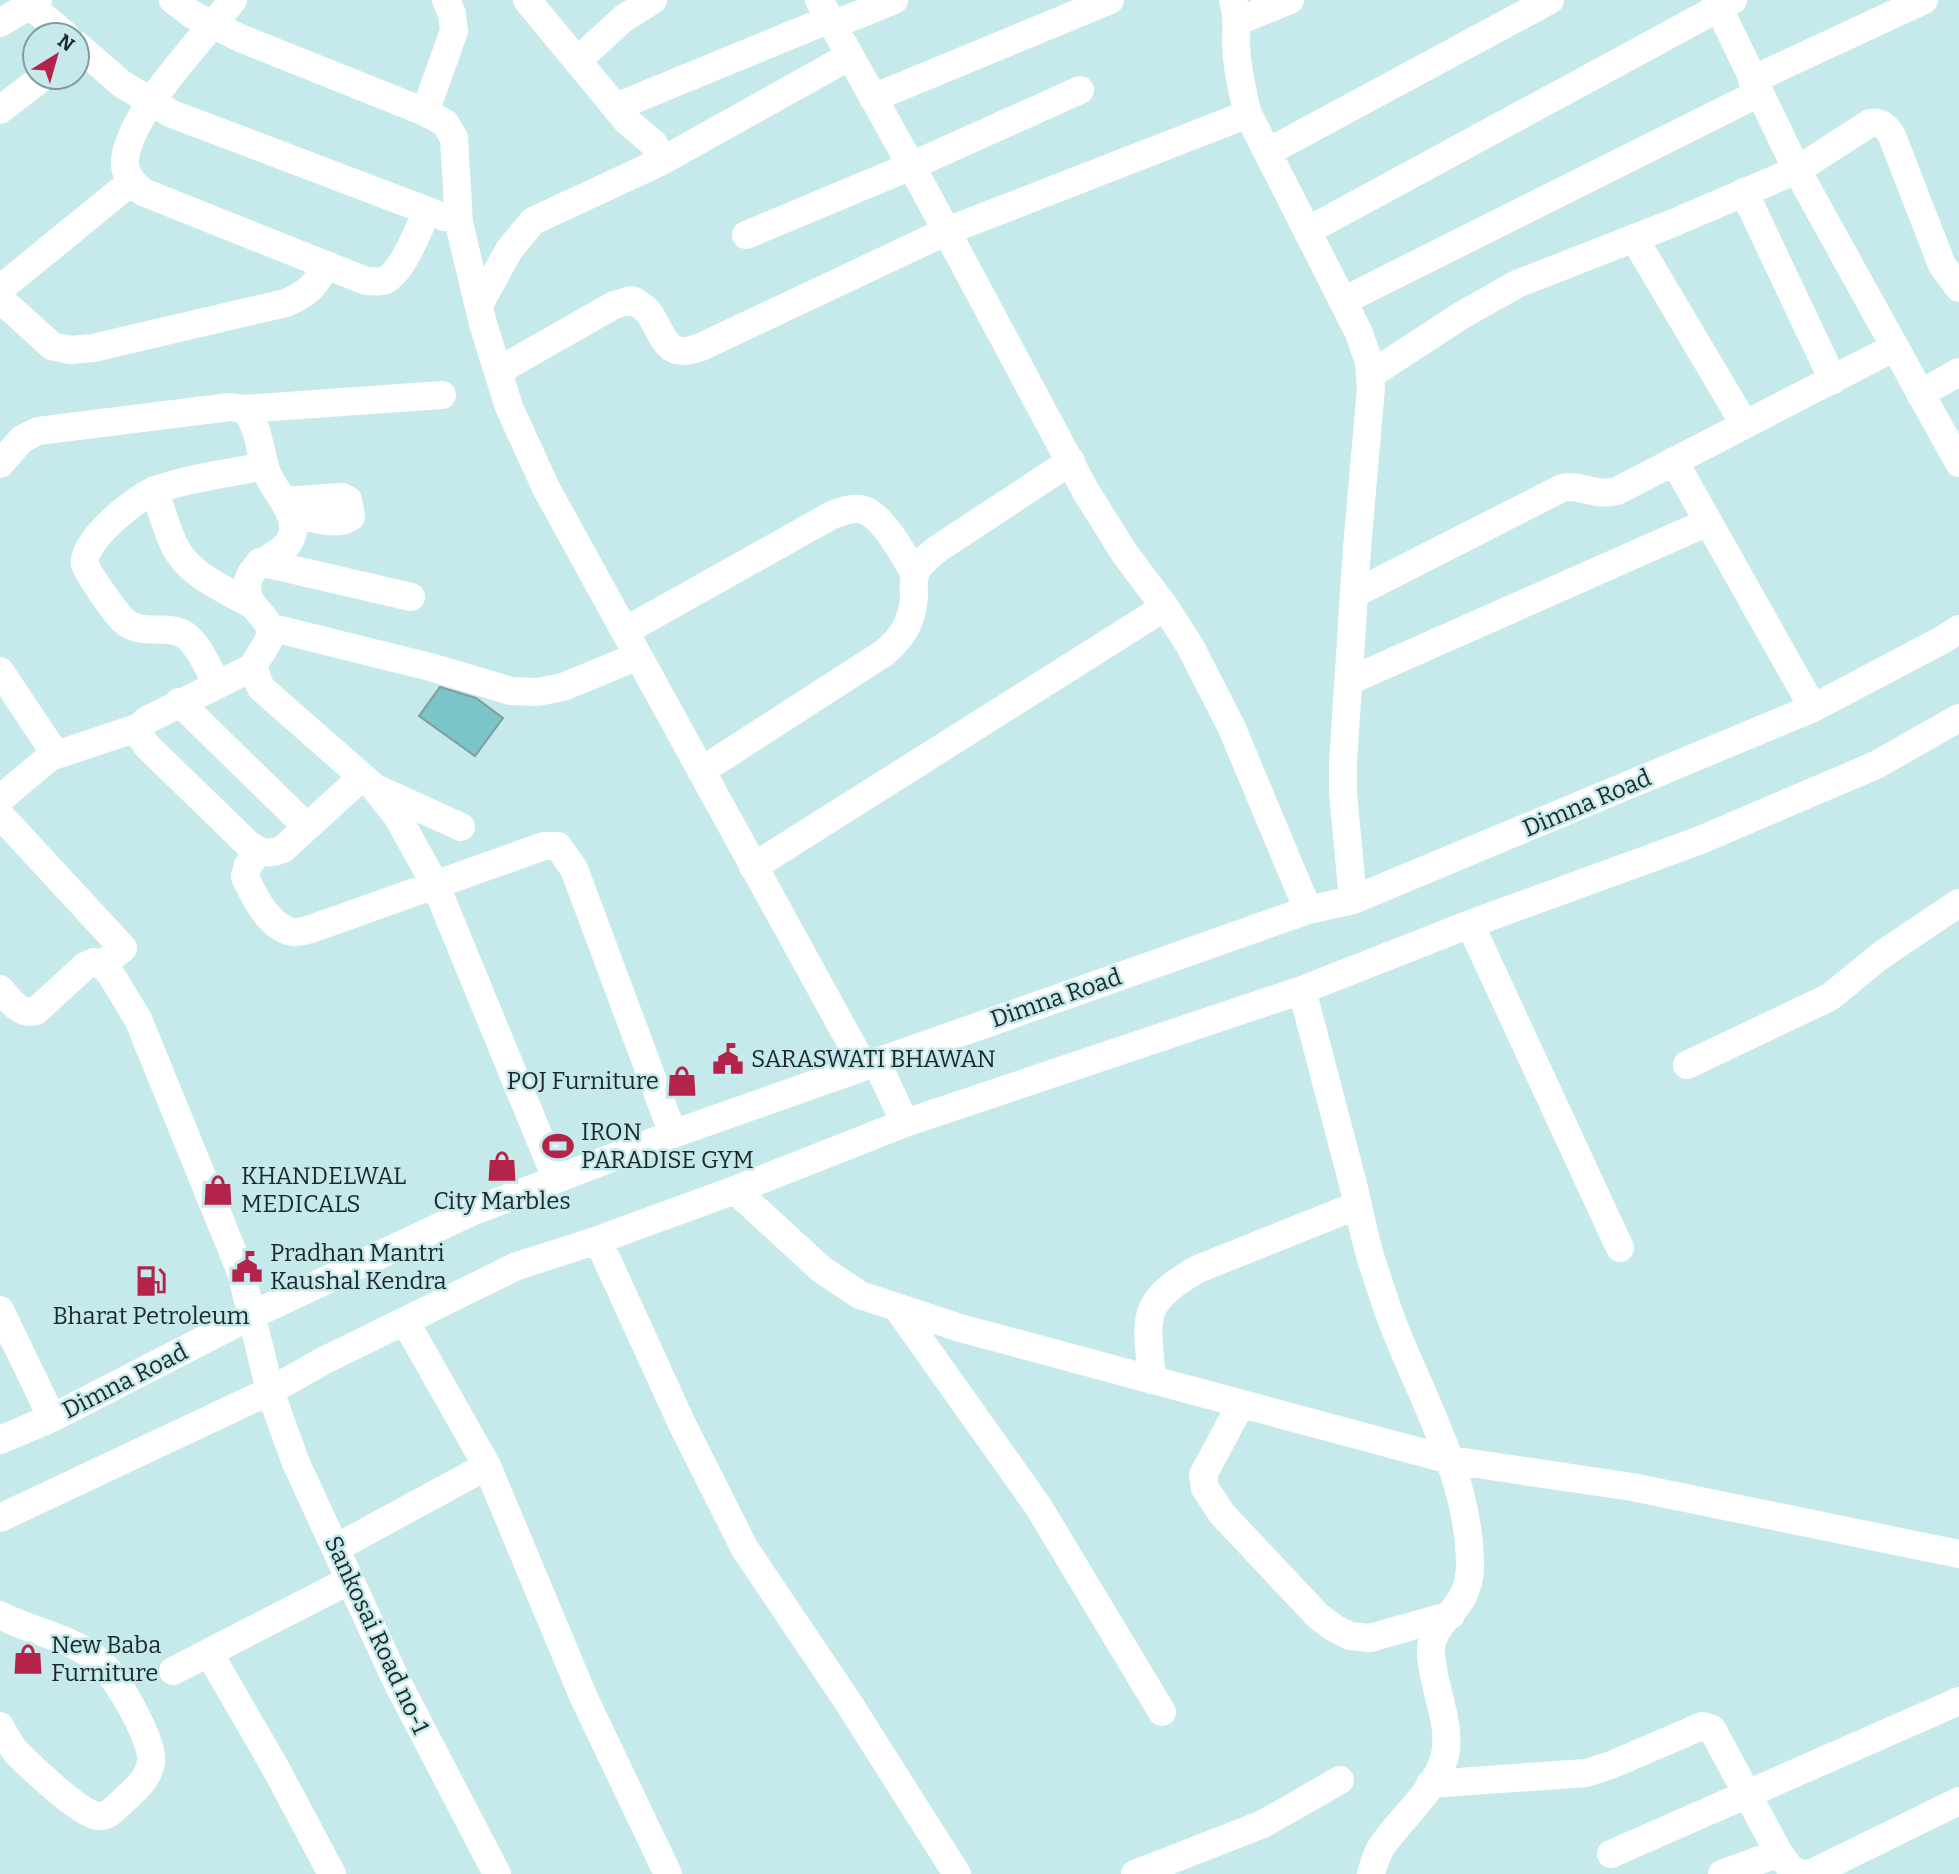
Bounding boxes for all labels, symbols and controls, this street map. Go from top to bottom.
north arrow [21,21,91,91]
text: N [53,29,79,57]
street label: Dimna Road [1519,763,1655,843]
street label: Dimna Road [987,963,1125,1033]
public building icon: SARASWATI BHAWAN [711,1042,745,1076]
place label: SARASWATI BHAWAN [751,1045,996,1073]
shop icon: POJ Furniture [665,1064,699,1098]
place label: POJ Furniture [507,1067,659,1095]
place label: IRON PARADISE GYM [581,1118,754,1174]
sports icon: IRON PARADISE GYM [541,1129,575,1163]
shop icon: City Marbles [485,1149,519,1183]
place label: KHANDELWAL MEDICALS [241,1162,406,1218]
shop icon: KHANDELWAL MEDICALS [201,1173,235,1207]
place label: City Marbles [433,1187,571,1215]
place label: Pradhan Mantri Kaushal Kendra [270,1239,447,1295]
public building icon: Pradhan Mantri Kaushal Kendra [230,1250,264,1284]
fuel station icon: Bharat Petroleum [134,1264,168,1298]
place label: Bharat Petroleum [52,1302,250,1330]
street label: Dimna Road [58,1338,192,1424]
street label: Sankosai Road no-1 [319,1532,435,1739]
place label: New Baba Furniture [51,1631,161,1687]
shop icon: New Baba Furniture [11,1642,45,1676]

